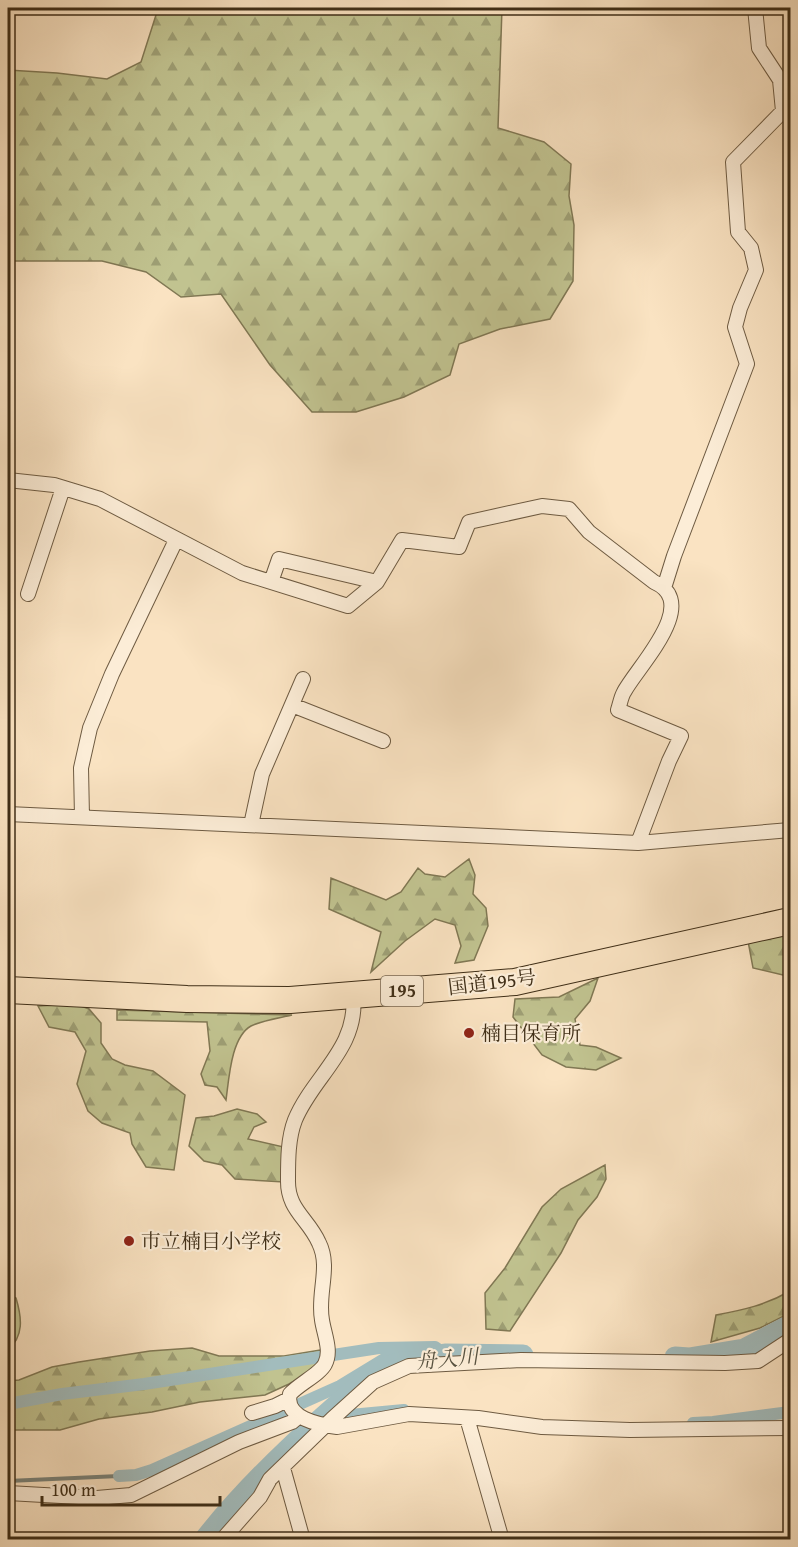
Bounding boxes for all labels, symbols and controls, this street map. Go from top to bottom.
street label: 国道195号 [446,962,538,1001]
road number: 195 [381,976,423,1006]
place label: 楠目保育所 [481,1018,581,1047]
marker: 楠目保育所 [462,1026,476,1040]
place label: 市立楠目小学校 [141,1226,281,1255]
marker: 市立楠目小学校 [122,1234,136,1248]
water label: 舟入川 [414,1340,482,1377]
scale bar [42,1469,220,1507]
text: 100 m [51,1476,96,1503]

